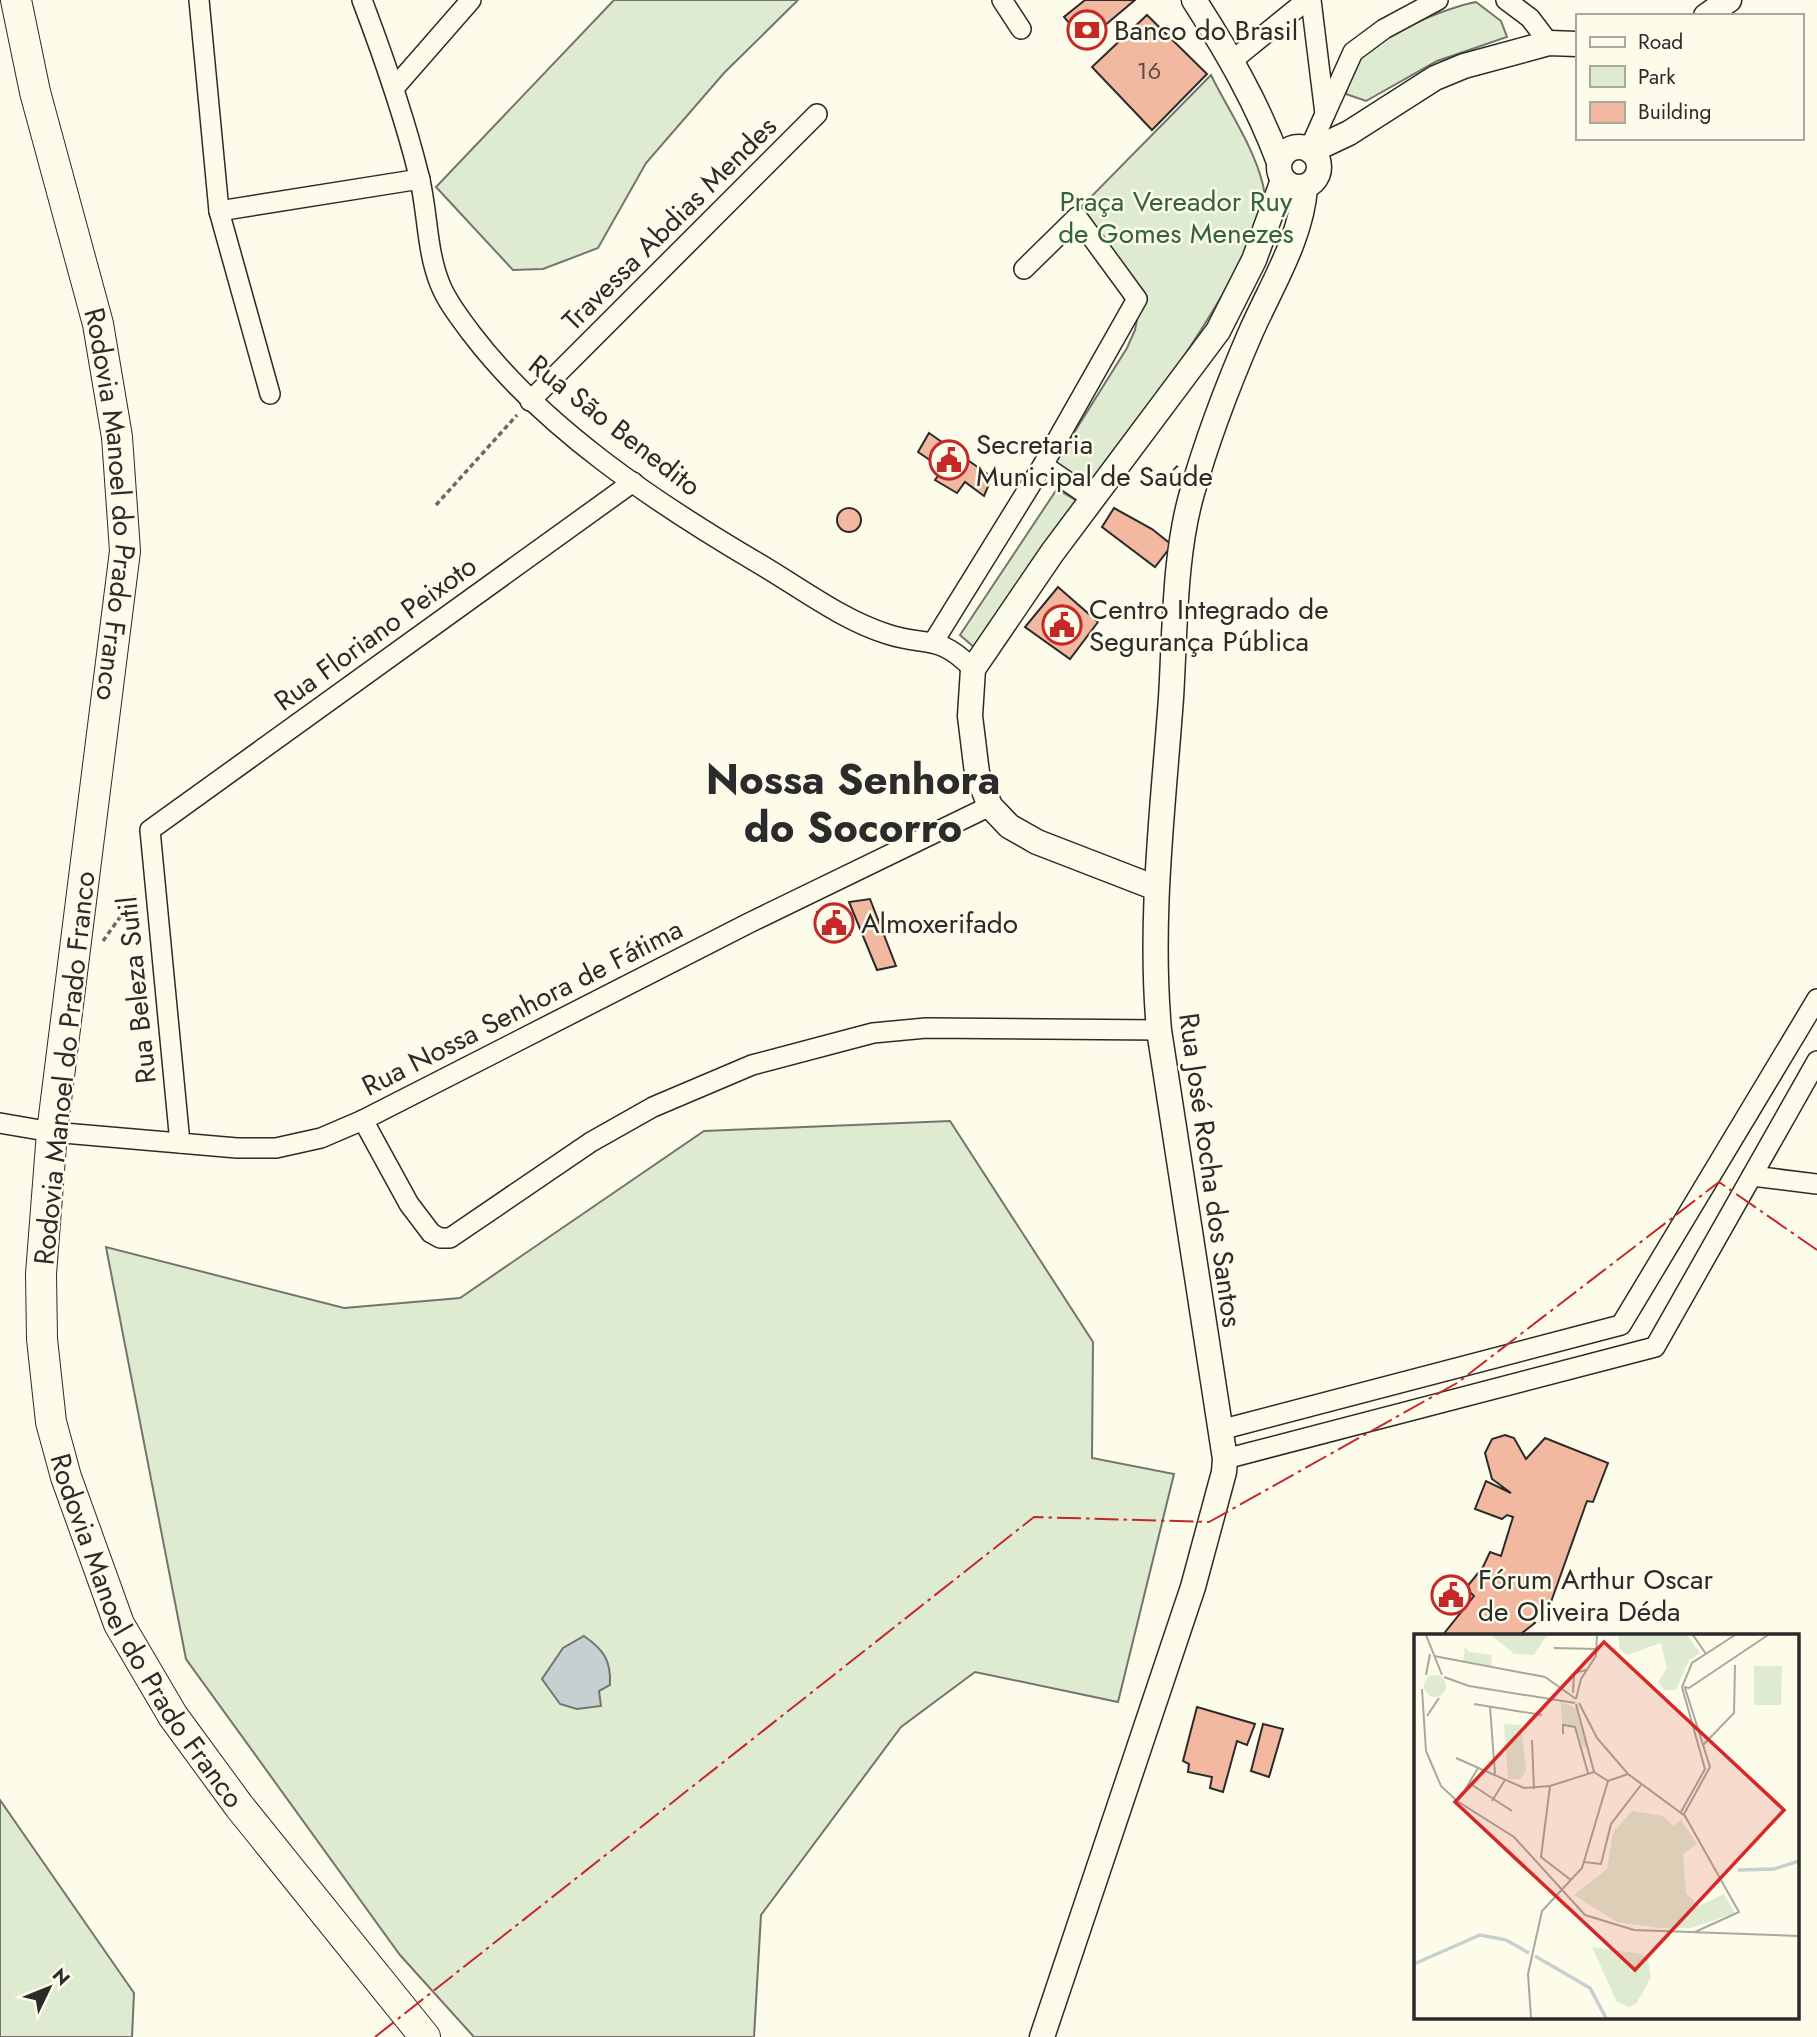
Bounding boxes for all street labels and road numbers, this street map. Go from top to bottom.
street label: Travessa Abdias Mendes [553,107,786,340]
street label: Rodovia Manoel do Prado Franco [73,303,146,703]
street label: Rua São Benedito [520,345,710,506]
street label: Rua Floriano Peixoto [266,546,485,721]
street label: Rodovia Manoel do Prado Franco [23,869,106,1267]
street label: Rua Beleza Sutil [106,894,167,1086]
street label: Rua Nossa Senhora de Fátima [355,909,690,1106]
street label: Rua José Rocha dos Santos [1168,1010,1253,1330]
street label: Rodovia Manoel do Prado Franco [40,1449,254,1817]

